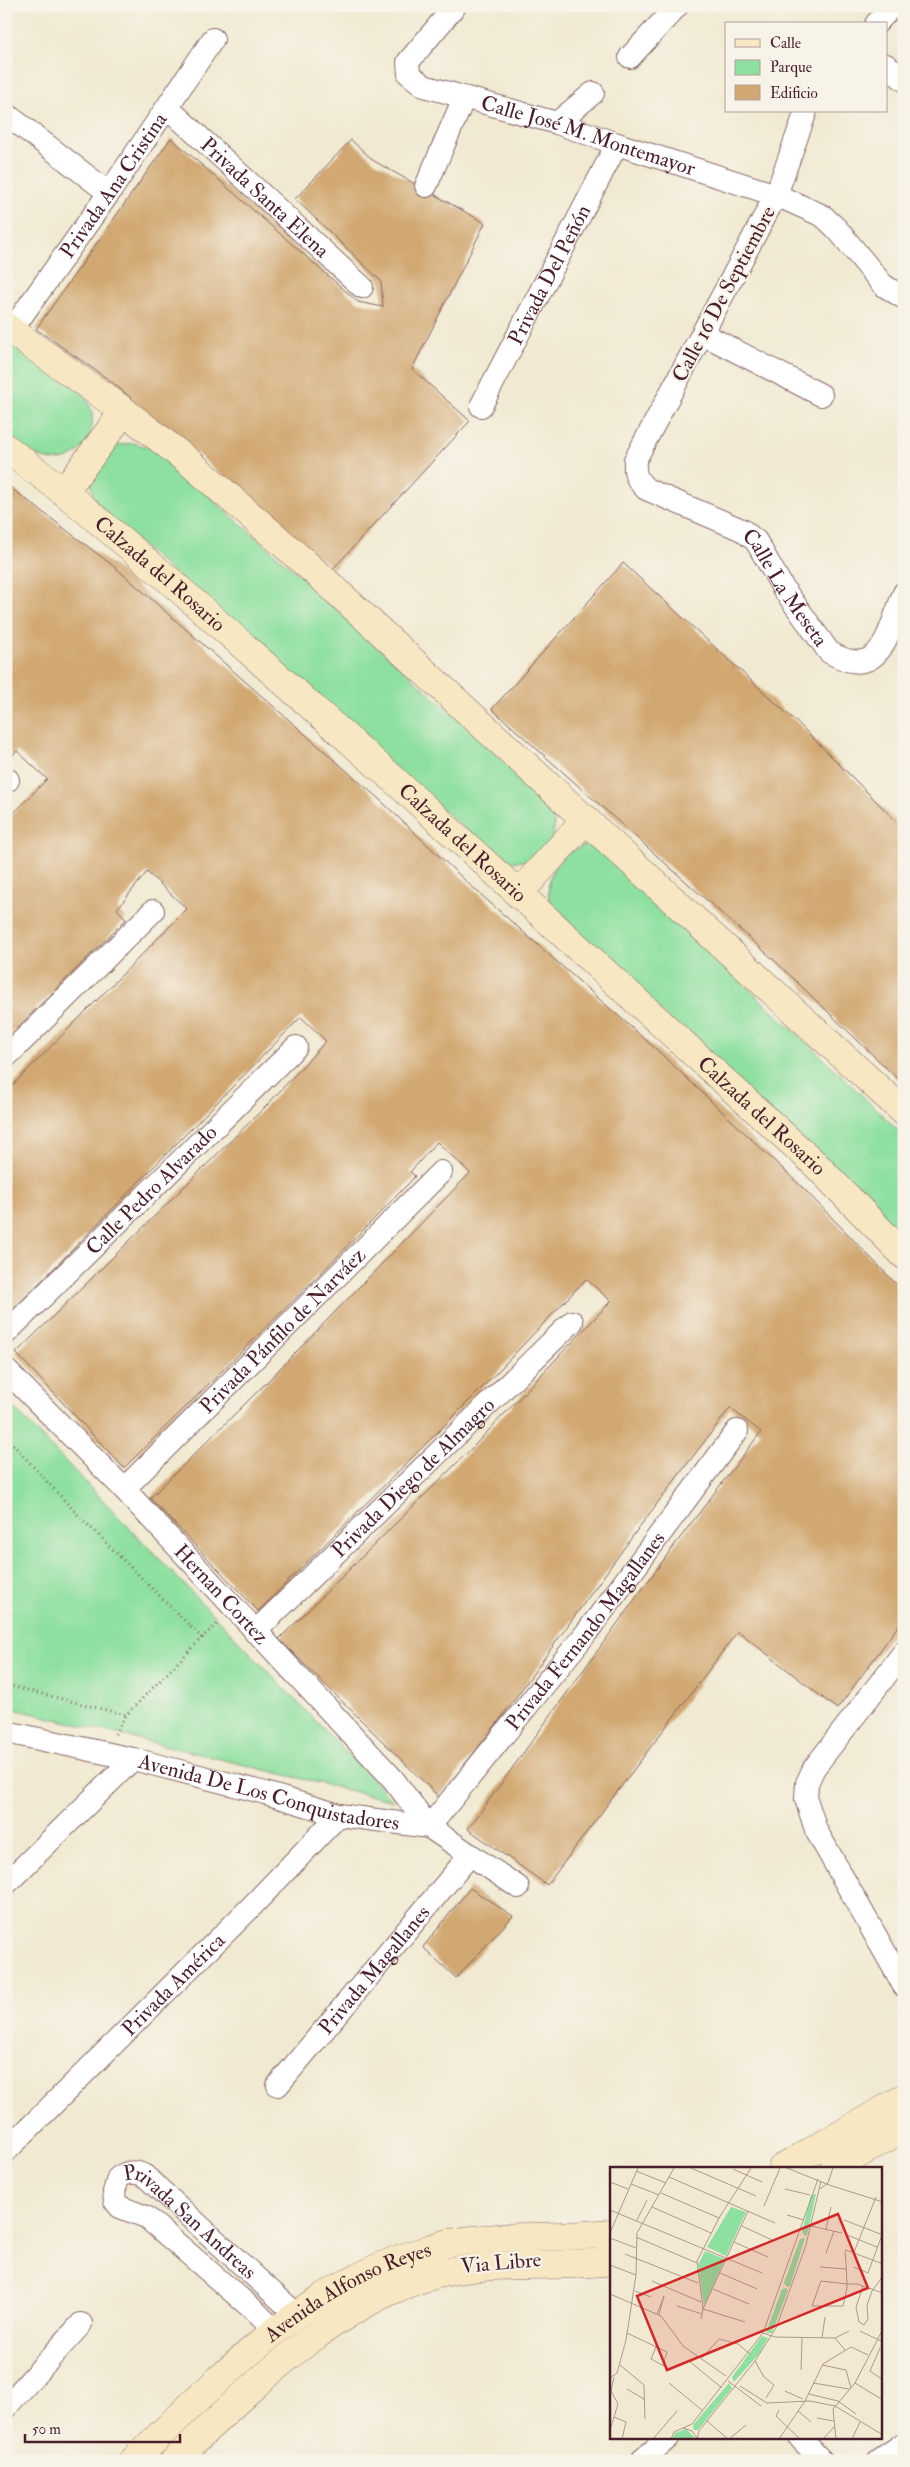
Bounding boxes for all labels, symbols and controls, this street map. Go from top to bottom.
legend [725,22,888,112]
text: Calle [770,34,801,53]
text: Parque [770,58,812,77]
text: Edificio [770,84,818,103]
street label: Calle José M. Montemayor [478,89,699,182]
street label: Privada Ana Cristina [53,107,173,264]
street label: Privada Santa Elena [195,131,335,264]
street label: Privada Del Peñón [502,200,597,349]
street label: Calle 16 De Septiembre [666,201,782,387]
street label: Calzada del Rosario [89,510,231,638]
street label: Calle La Meseta [737,522,834,652]
street label: Calzada del Rosario [393,777,533,908]
street label: Calzada del Rosario [692,1050,832,1181]
street label: Calle Pedro Alvarado [80,1119,223,1261]
street label: Privada Pánfilo de Narváez [194,1242,371,1419]
street label: Privada Diego de Almagro [326,1392,500,1563]
street label: Privada Fernando Magallanes [499,1526,671,1736]
street label: Hernan Cortez [168,1538,275,1650]
street label: Avenida De Los Conquistadores [135,1747,401,1836]
street label: Privada Magallanes [312,1900,436,2040]
street label: Privada América [116,1927,231,2042]
street label: Privada San Andreas [121,2158,262,2285]
inset map [610,2167,882,2440]
street label: Avenida Alfonso Reyes [258,2236,435,2349]
street label: Via Libre [460,2246,543,2280]
scale bar [25,2412,180,2444]
text: 50 m [32,2420,61,2439]

